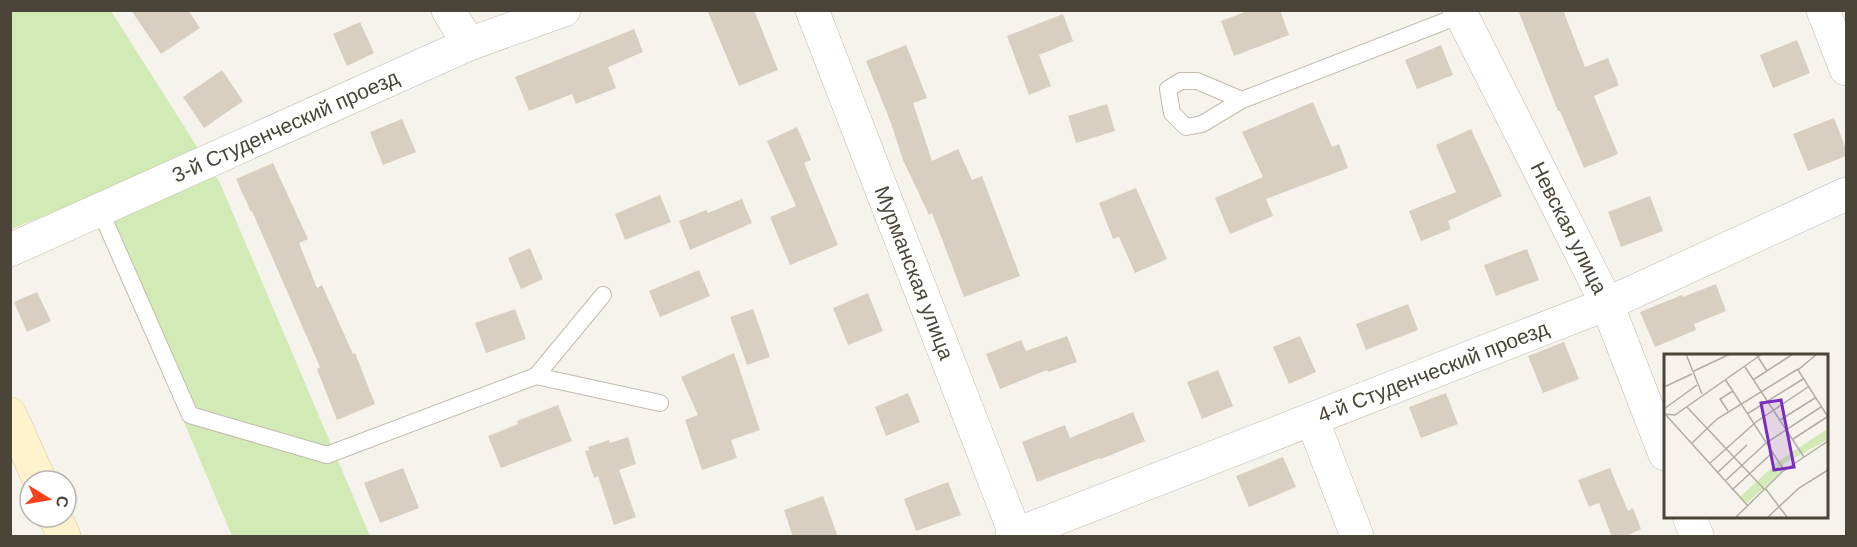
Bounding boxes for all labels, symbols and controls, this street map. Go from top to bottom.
street label: 3-й Студенческий проезд [169,65,402,187]
street label: Невская улица [1526,158,1612,298]
street label: Мурманская улица [870,183,959,363]
street label: 4-й Студенческий проезд [1314,316,1552,427]
inset map [1664,354,1827,517]
north arrow [18,469,78,529]
text: С [53,494,72,509]

